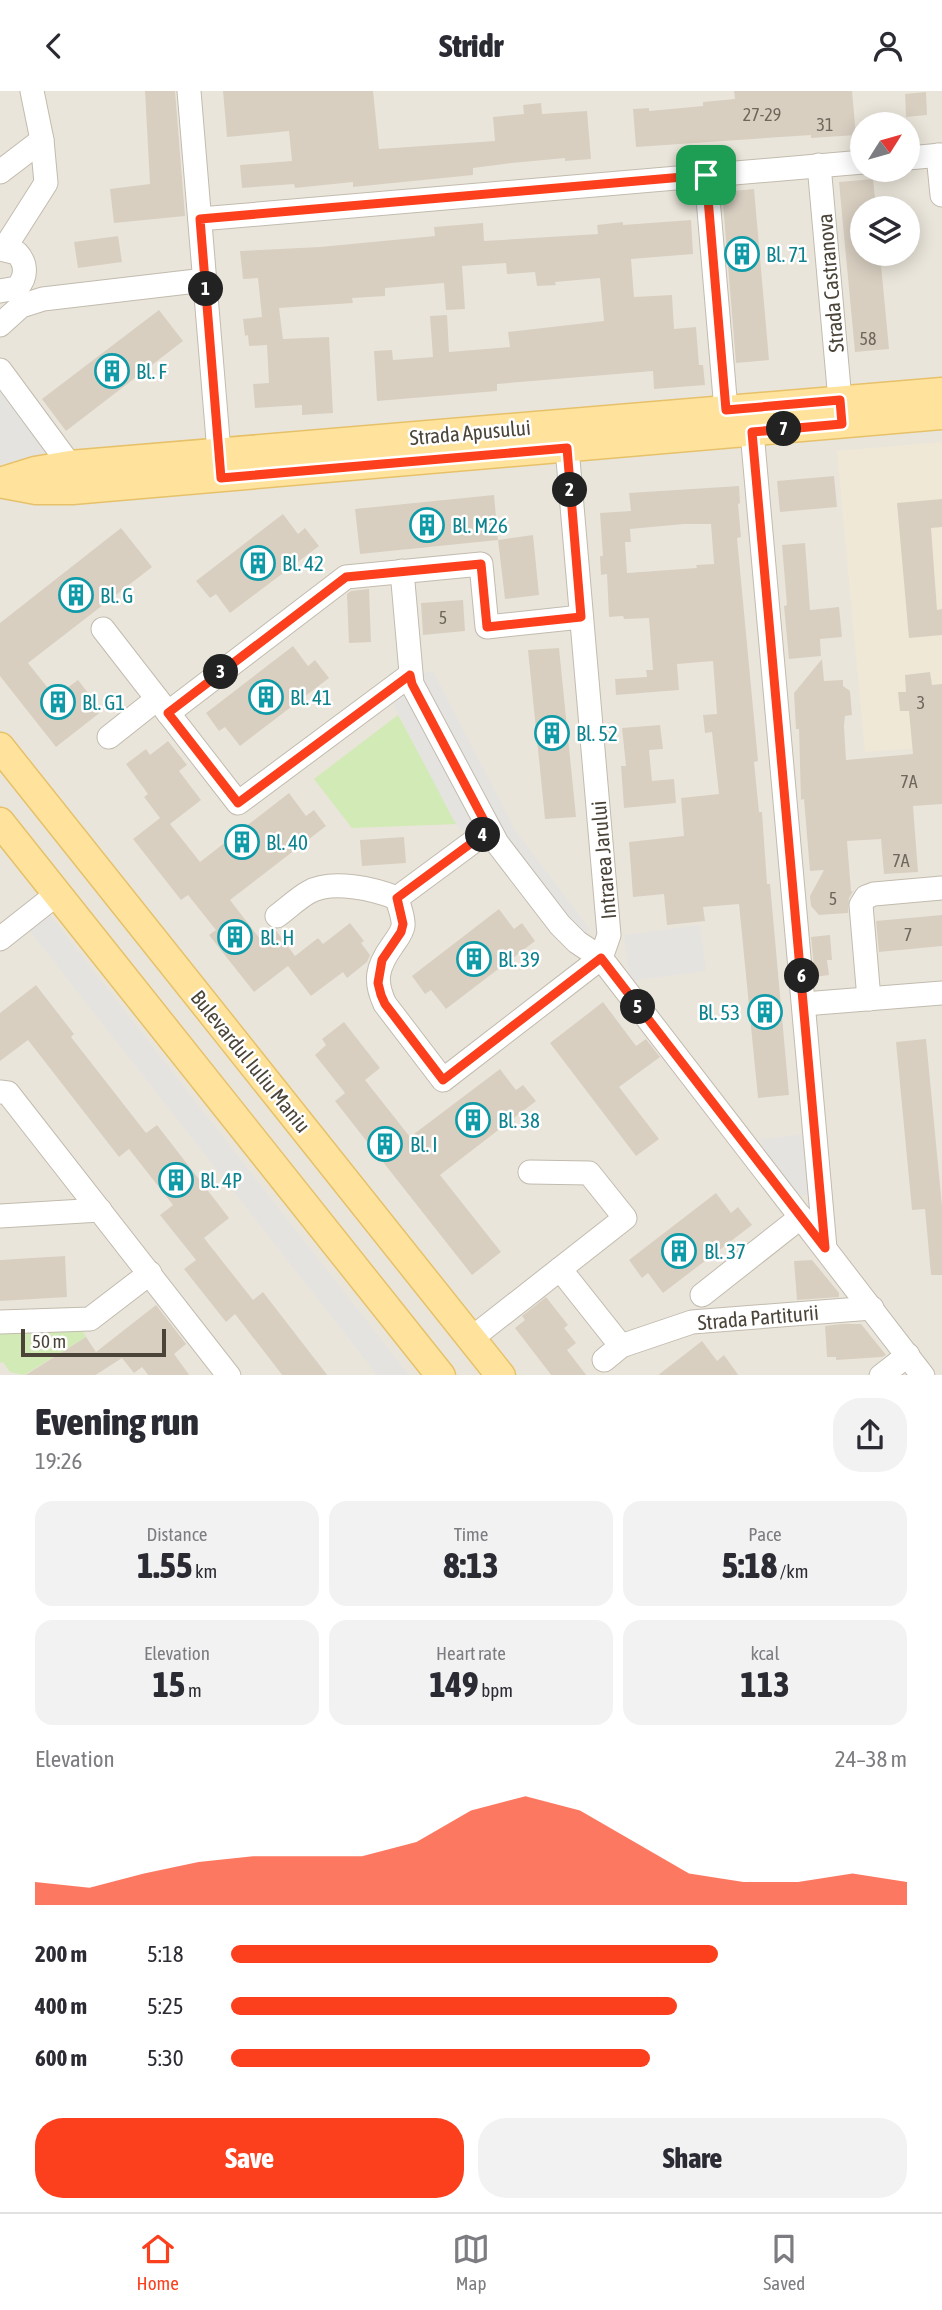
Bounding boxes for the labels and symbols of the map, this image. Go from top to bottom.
house number: 27-29 [743,104,781,125]
north arrow [850,112,920,182]
house number: 31 [817,114,833,135]
pin [676,145,736,205]
street label: Strada Castranova [812,213,848,353]
building icon: Bl. 71 [723,235,761,273]
place label: Bl. 71 [766,242,808,266]
pin: 1 [188,271,224,307]
house number: 58 [860,328,876,349]
building icon: Bl. F [93,352,131,390]
place label: Bl. F [136,359,167,383]
pin: 7 [766,411,802,447]
street label: Strada Apusului [408,415,532,449]
pin: 2 [552,473,588,507]
building icon: Bl. M26 [408,506,446,544]
place label: Bl. M26 [452,513,508,537]
building icon: Bl. 42 [239,544,277,582]
place label: Bl. 42 [282,551,324,575]
building icon: Bl. G [57,576,95,614]
place label: Bl. G [100,583,133,607]
house number: 5 [439,607,447,628]
pin: 3 [204,655,238,689]
building icon: Bl. 41 [247,678,285,716]
building icon: Bl. G1 [39,683,77,721]
place label: Bl. 41 [290,685,332,709]
place label: Bl. G1 [82,690,125,714]
house number: 3 [917,692,925,713]
building icon: Bl. 52 [533,714,571,752]
place label: Bl. 52 [576,721,618,745]
house number: 7A [900,771,918,792]
street label: Intrarea Jarului [586,800,620,920]
pin: 4 [466,817,500,853]
building icon: Bl. 40 [223,823,261,861]
place label: Bl. 40 [266,830,308,854]
house number: 7A [892,850,910,871]
house number: 5 [829,888,837,909]
building icon: Bl. H [216,918,254,956]
house number: 7 [904,924,912,945]
place label: Bl. H [260,925,294,949]
building icon: Bl. 39 [455,940,493,978]
place label: Bl. 39 [498,947,540,971]
pin: 6 [784,959,820,994]
street label: Bulevardul Iuliu Maniu [186,985,316,1137]
pin: 5 [620,989,656,1025]
building icon: Bl. 53 [746,993,784,1031]
place label: Bl. 53 [698,1000,740,1024]
building icon: Bl. 38 [454,1101,492,1139]
place label: Bl. 38 [498,1108,540,1132]
building icon: Bl. I [366,1125,404,1163]
place label: Bl. I [410,1132,438,1156]
building icon: Bl. 4P [157,1161,195,1199]
place label: Bl. 4P [200,1168,242,1192]
building icon: Bl. 37 [660,1232,698,1270]
place label: Bl. 37 [704,1239,746,1263]
street label: Strada Partiturii [696,1300,820,1334]
scale bar [21,1327,166,1358]

